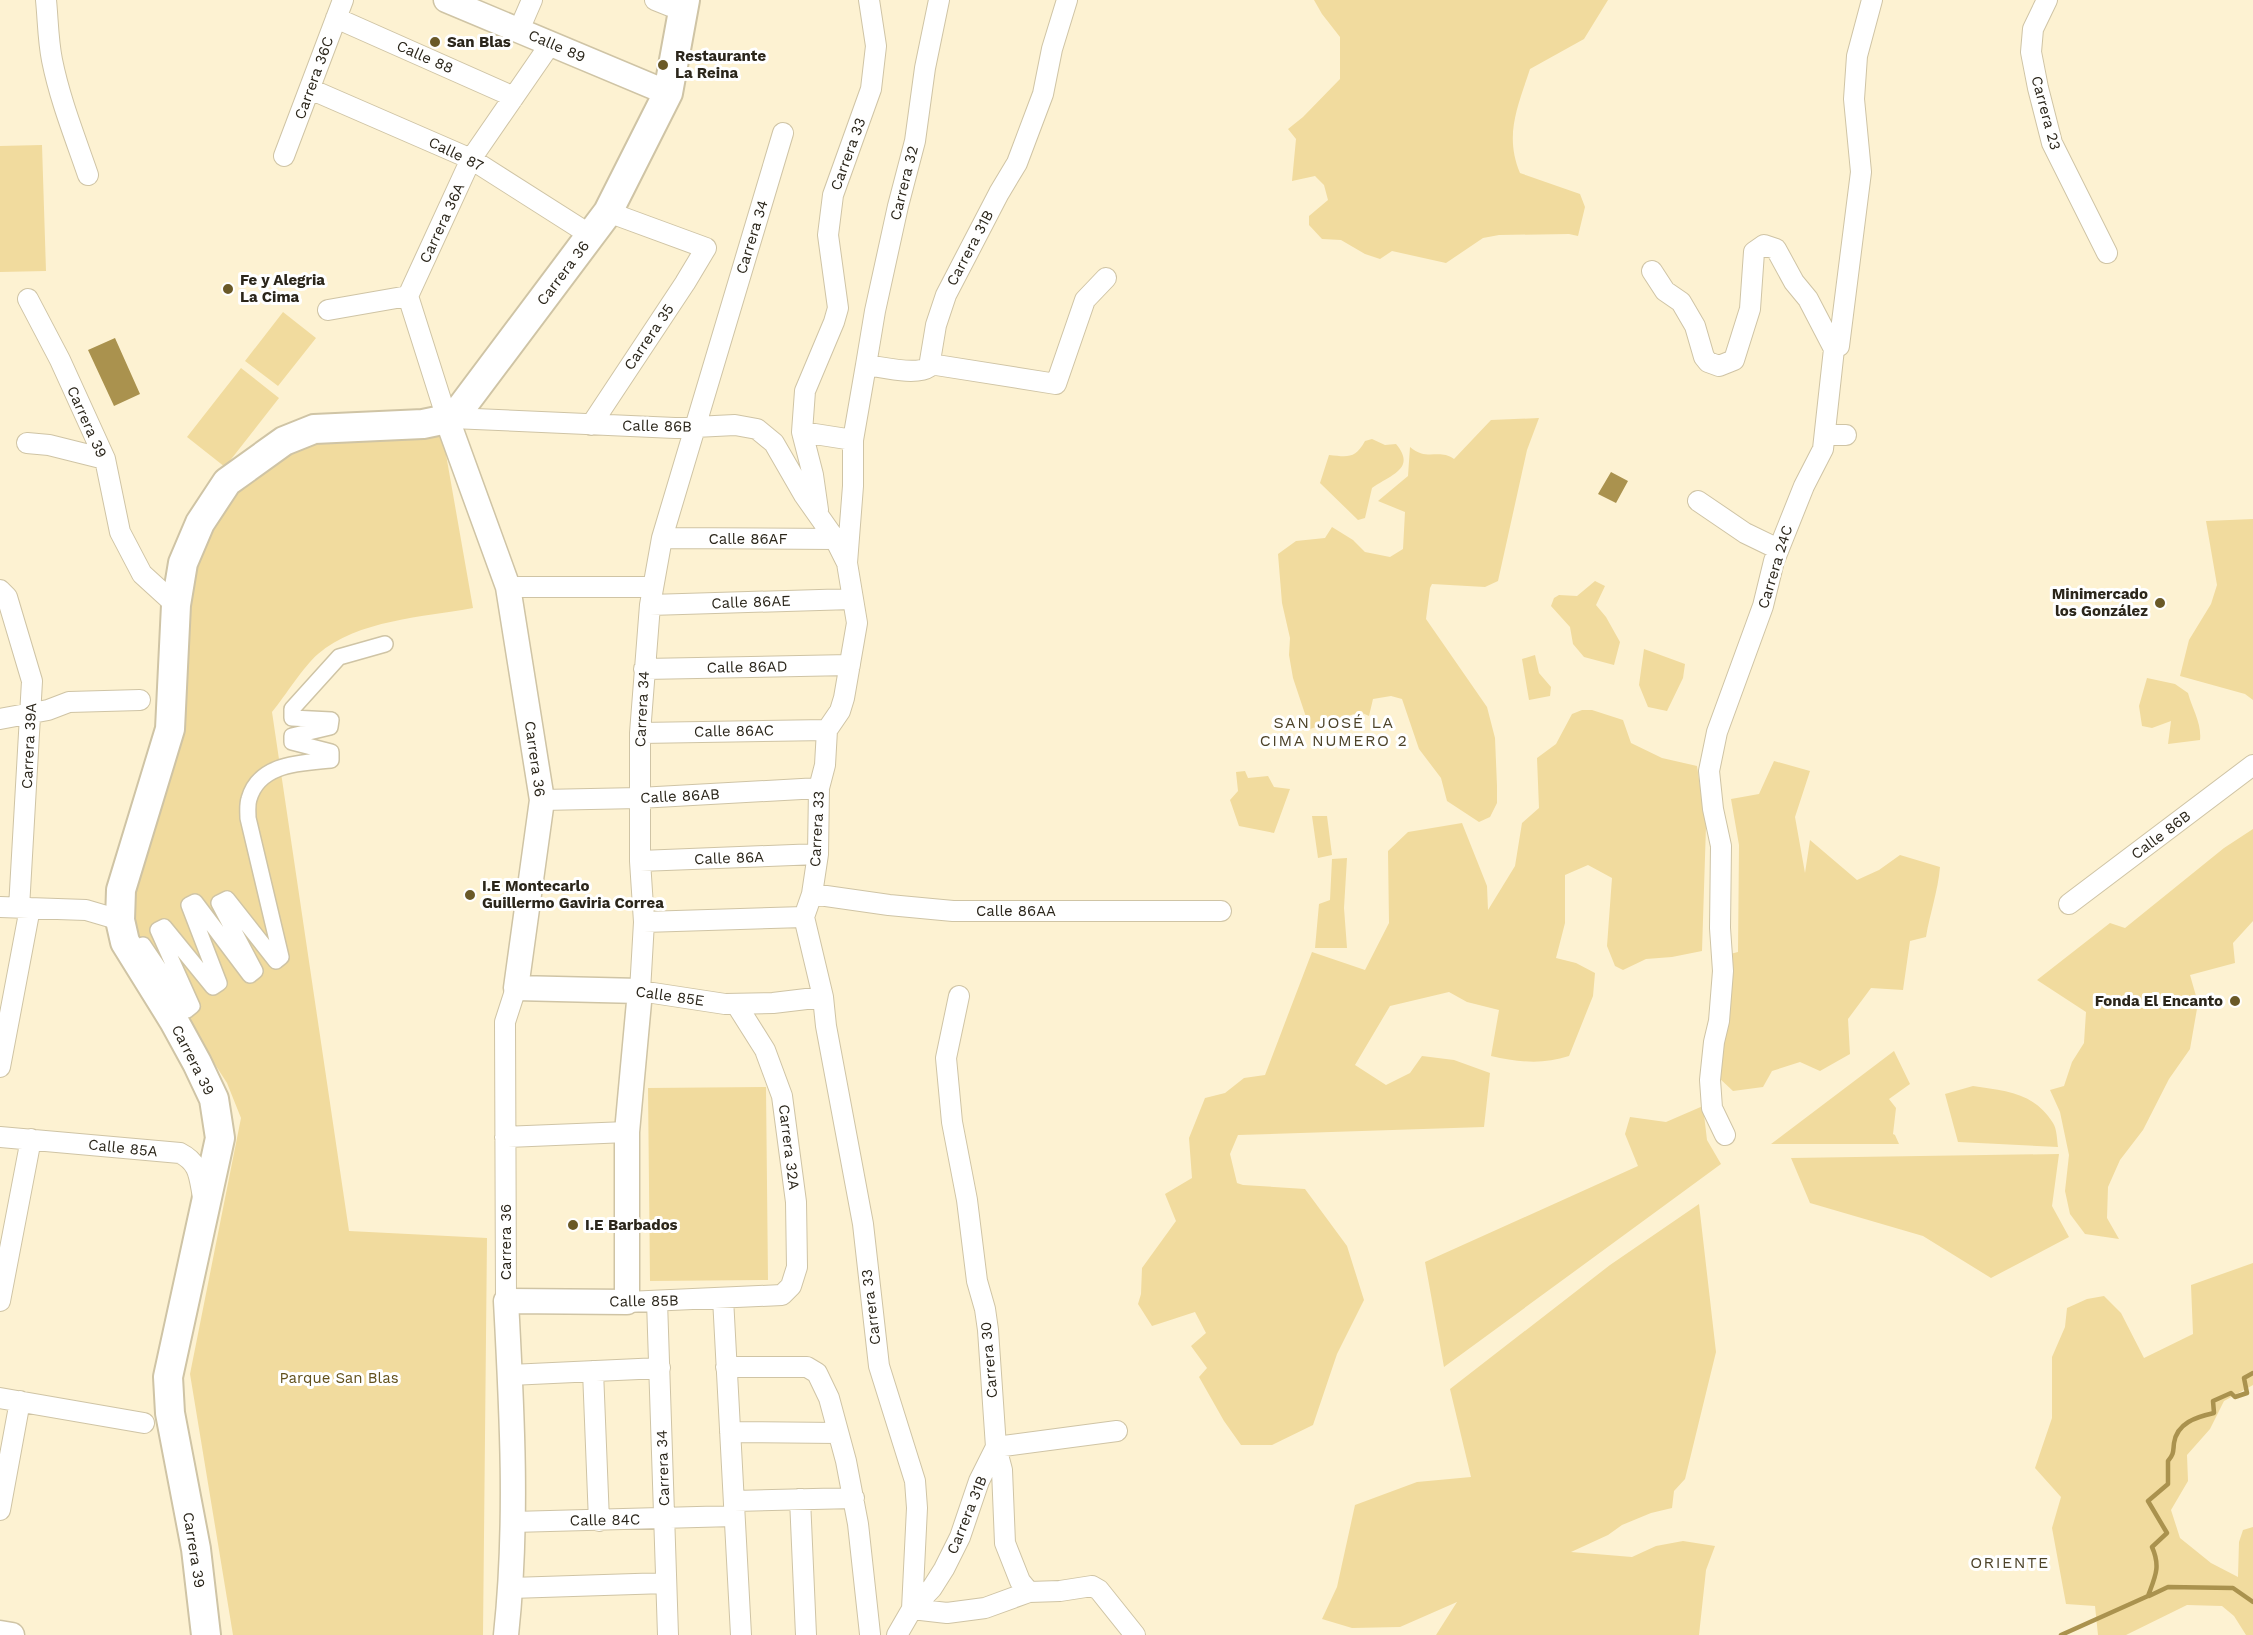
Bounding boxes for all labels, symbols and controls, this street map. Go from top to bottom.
street label: Calle 89 [526,26,588,66]
place label: San Blas [447,33,511,51]
street label: Carrera 36C [291,34,337,122]
marker: San Blas [428,35,442,49]
street label: Calle 88 [394,37,456,77]
place label: Restaurante La Reina [675,47,766,82]
marker: Restaurante La Reina [656,58,670,72]
street label: Carrera 23 [2027,74,2065,152]
street label: Carrera 33 [827,115,869,193]
street label: Calle 87 [426,133,486,175]
street label: Carrera 32 [886,144,922,222]
street label: Carrera 36A [416,180,468,266]
street label: Carrera 34 [732,198,772,276]
street label: Carrera 31B [943,207,997,289]
street label: Carrera 36 [533,237,593,309]
place label: Fe y Alegria La Cima [240,271,325,306]
marker: Fe y Alegria La Cima [221,282,235,296]
street label: Carrera 35 [620,300,678,374]
street label: Carrera 39 [63,383,111,461]
street label: Calle 86B [622,416,692,436]
street label: Carrera 24C [1754,523,1796,611]
street label: Calle 86AF [708,530,788,548]
place label: Minimercado los González [2052,585,2148,620]
street label: Calle 86AE [711,592,791,612]
marker: Minimercado los González [2153,596,2167,610]
street label: Calle 86AD [706,657,788,677]
street label: Carrera 34 [631,670,653,748]
street label: Carrera 39A [18,702,40,790]
district label: SAN JOSÉ LA CIMA NUMERO 2 [1260,713,1408,750]
street label: Carrera 36 [521,720,549,798]
street label: Calle 86AC [694,721,774,741]
street label: Calle 86AB [640,785,720,807]
street label: Carrera 33 [806,791,828,867]
street label: Calle 86B [2128,807,2194,863]
street label: Calle 86A [694,848,764,868]
place label: I.E Montecarlo Guillermo Gaviria Correa [482,877,664,912]
marker: I.E Montecarlo Guillermo Gaviria Correa [463,888,477,902]
street label: Calle 86AA [976,902,1056,920]
street label: Calle 85E [634,982,706,1010]
place label: Fonda El Encanto [2095,992,2223,1010]
marker: Fonda El Encanto [2228,994,2242,1008]
street label: Carrera 39 [168,1022,218,1098]
street label: Carrera 32A [775,1103,803,1191]
street label: Calle 85A [87,1135,159,1161]
street label: Carrera 36 [497,1204,515,1280]
place label: I.E Barbados [585,1216,678,1234]
marker: I.E Barbados [566,1218,580,1232]
street label: Carrera 33 [857,1268,885,1346]
street label: Calle 85B [609,1291,679,1311]
street label: Carrera 30 [977,1321,1001,1399]
park label: Parque San Blas [279,1369,399,1387]
street label: Carrera 34 [653,1429,673,1507]
street label: Carrera 31B [943,1473,991,1557]
street label: Calle 84C [570,1510,640,1530]
street label: Carrera 39 [179,1511,209,1589]
district label: ORIENTE [1970,1553,2050,1572]

